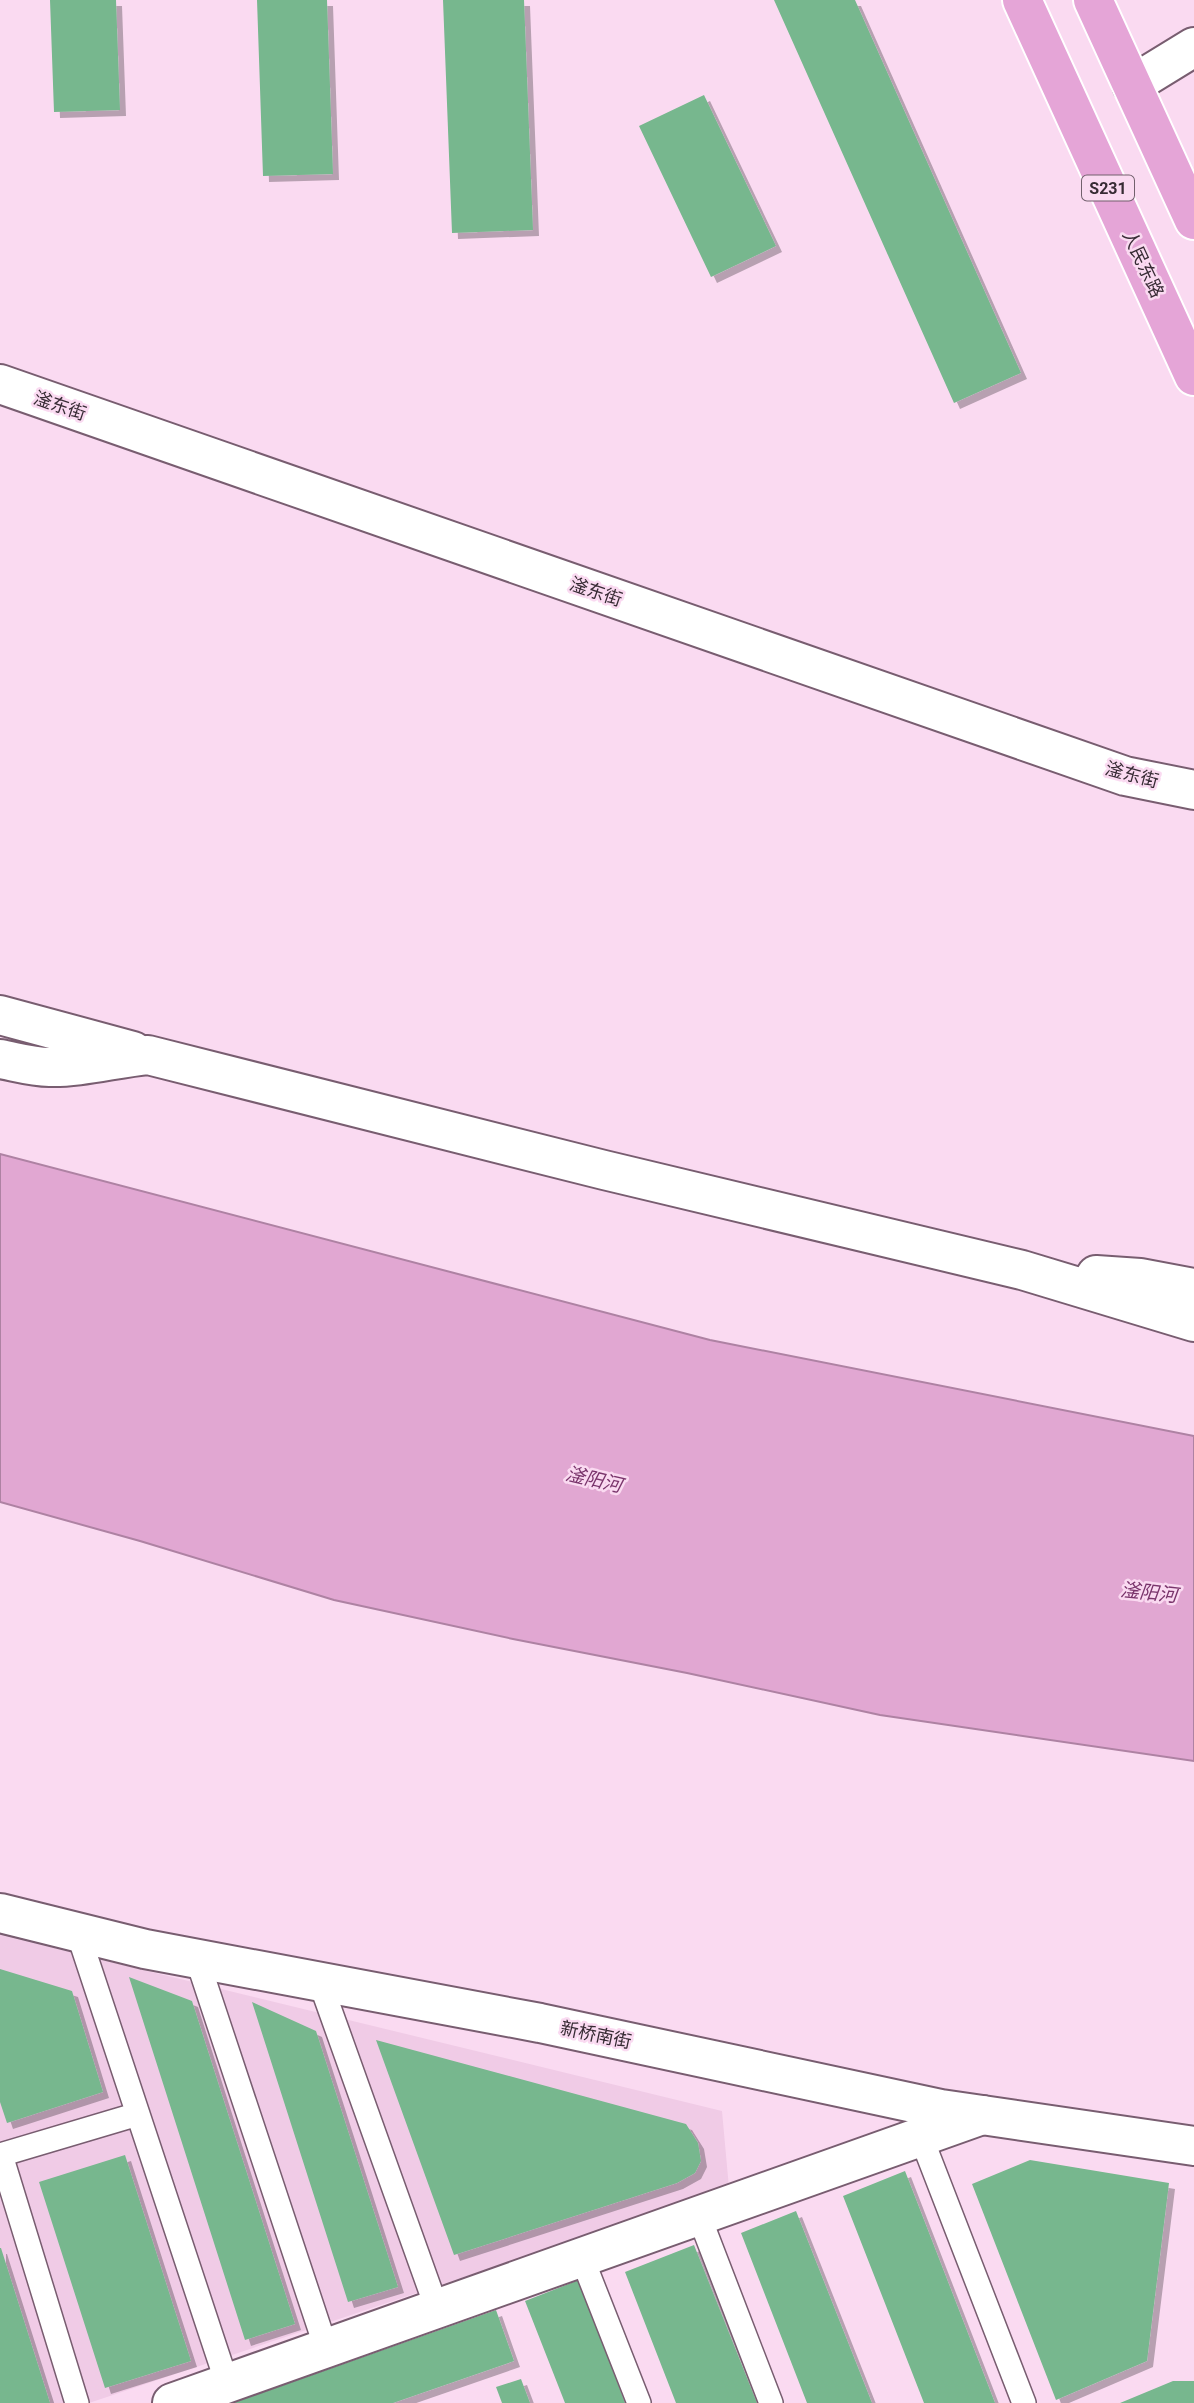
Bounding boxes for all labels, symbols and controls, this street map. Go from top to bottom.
road number: S231 [1082,176,1134,200]
street label: 人民东路 [1119,227,1168,301]
street label: 滏东街 [31,387,89,424]
street label: 滏东街 [567,573,625,610]
street label: 滏东街 [1103,757,1161,792]
water label: 滏阳河 [564,1462,628,1498]
water label: 滏阳河 [1119,1578,1182,1607]
street label: 新桥南街 [559,2017,634,2052]

